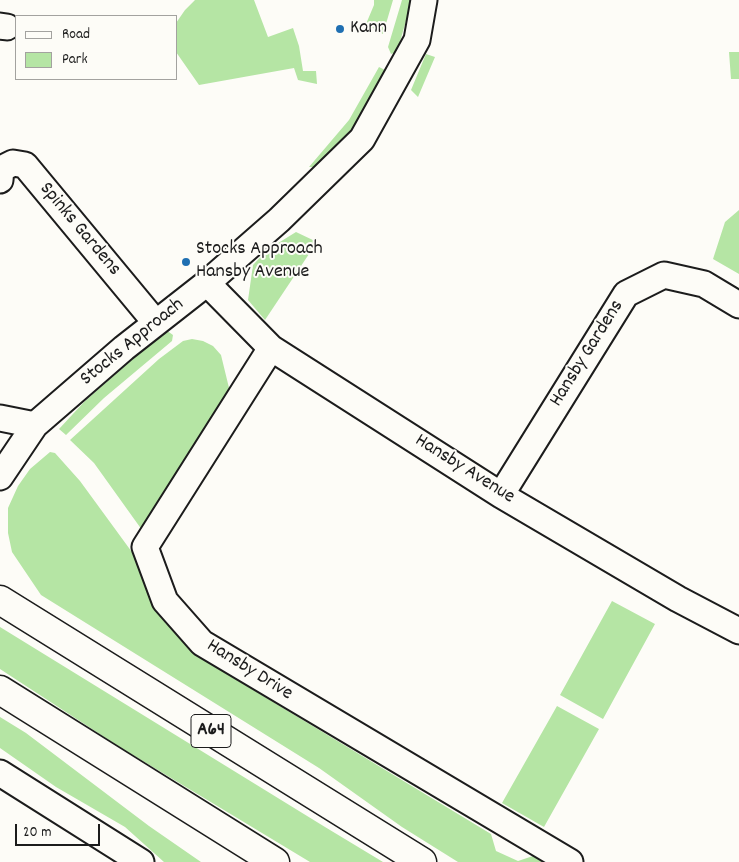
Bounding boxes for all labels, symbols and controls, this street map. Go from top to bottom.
legend [15,15,178,80]
place label: Kann [350,17,387,41]
marker: Kann [334,23,346,35]
text: Road [62,24,90,46]
text: Park [62,49,88,71]
street label: Spinks Gardens [33,178,125,282]
place label: Stocks Approach Hansby Avenue [196,238,323,285]
marker: Stocks Approach Hansby Avenue [180,256,192,268]
street label: Stocks Approach [76,294,190,392]
street label: Hansby Gardens [546,296,630,412]
street label: Hansby Avenue [410,430,518,510]
street label: Hansby Drive [201,635,297,707]
road number: A64 [191,714,231,748]
scale bar [18,814,102,846]
text: 20 m [23,822,51,844]

